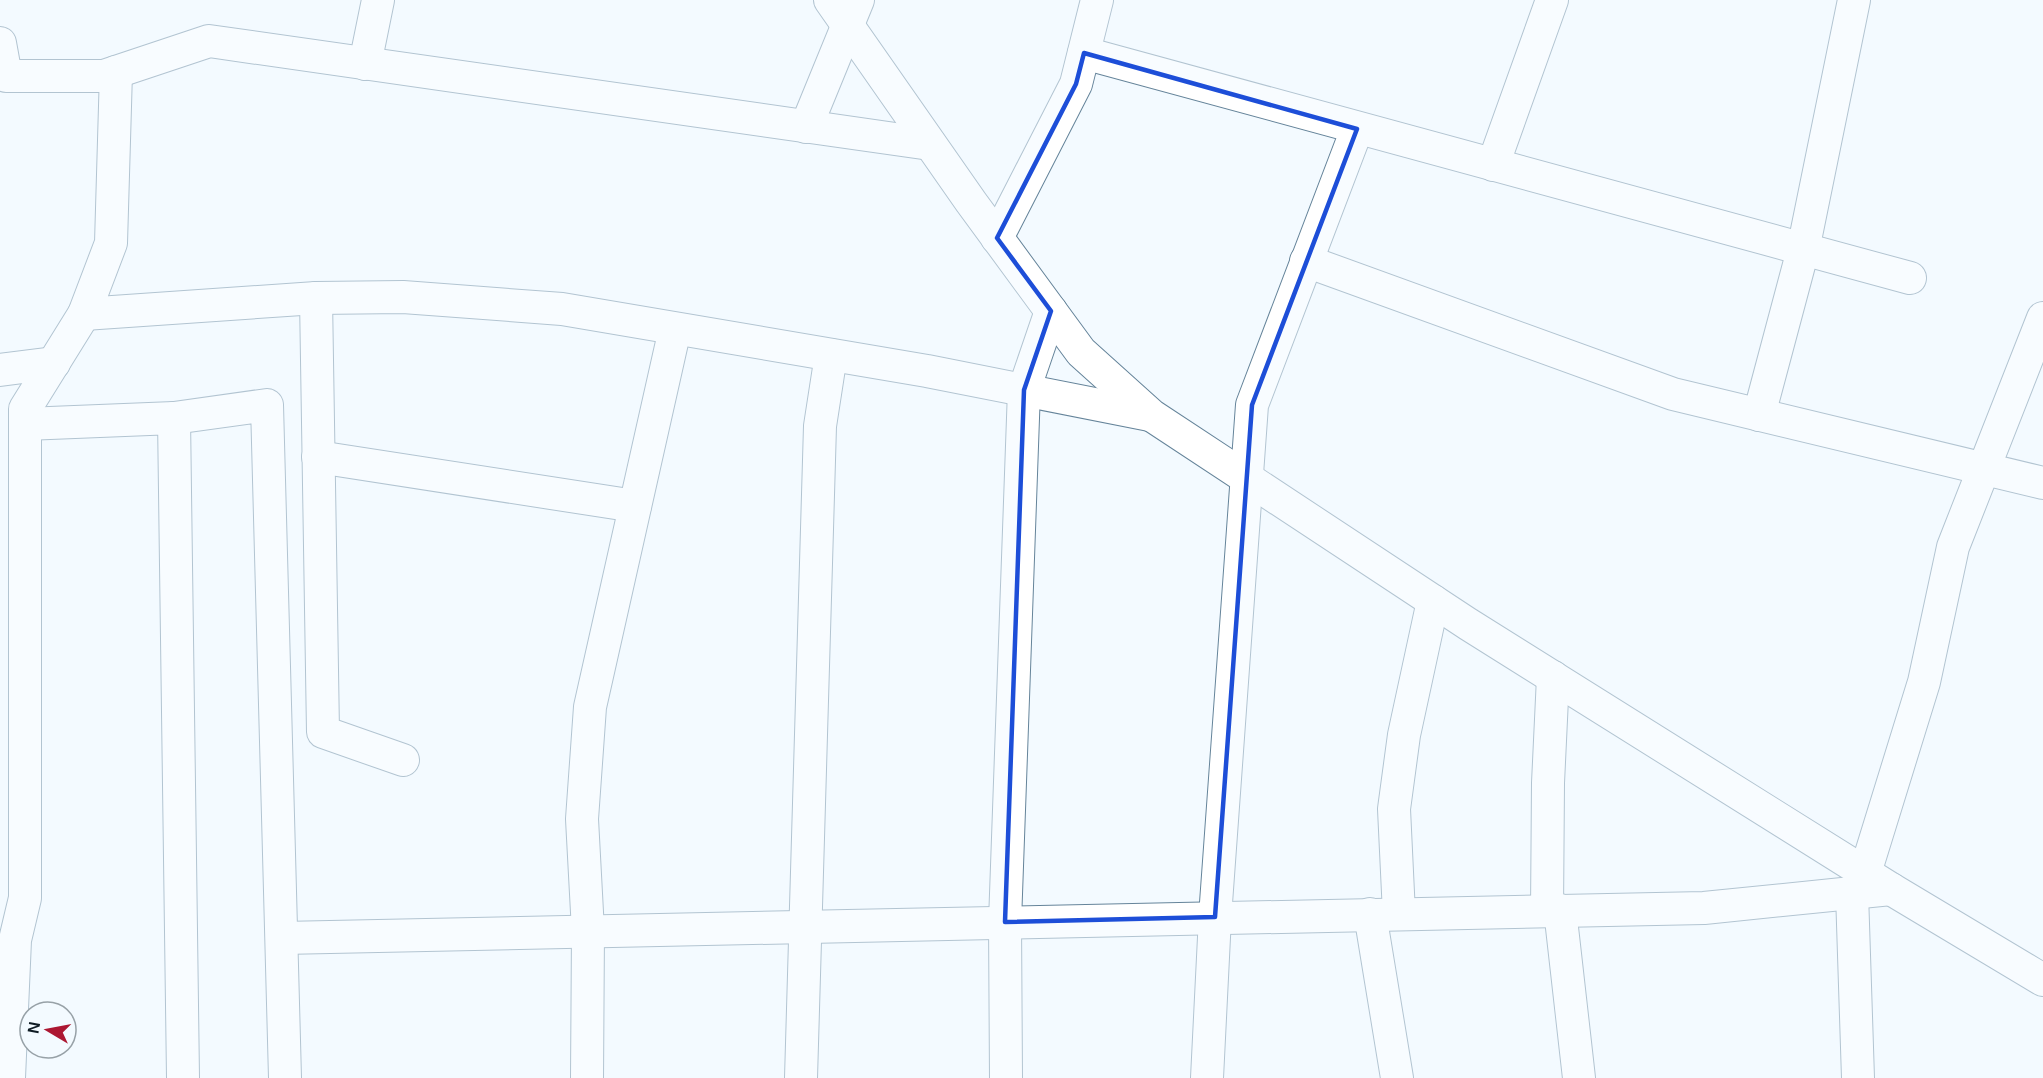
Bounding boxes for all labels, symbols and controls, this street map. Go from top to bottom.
north arrow [18,1000,78,1060]
text: N [24,1020,43,1035]

